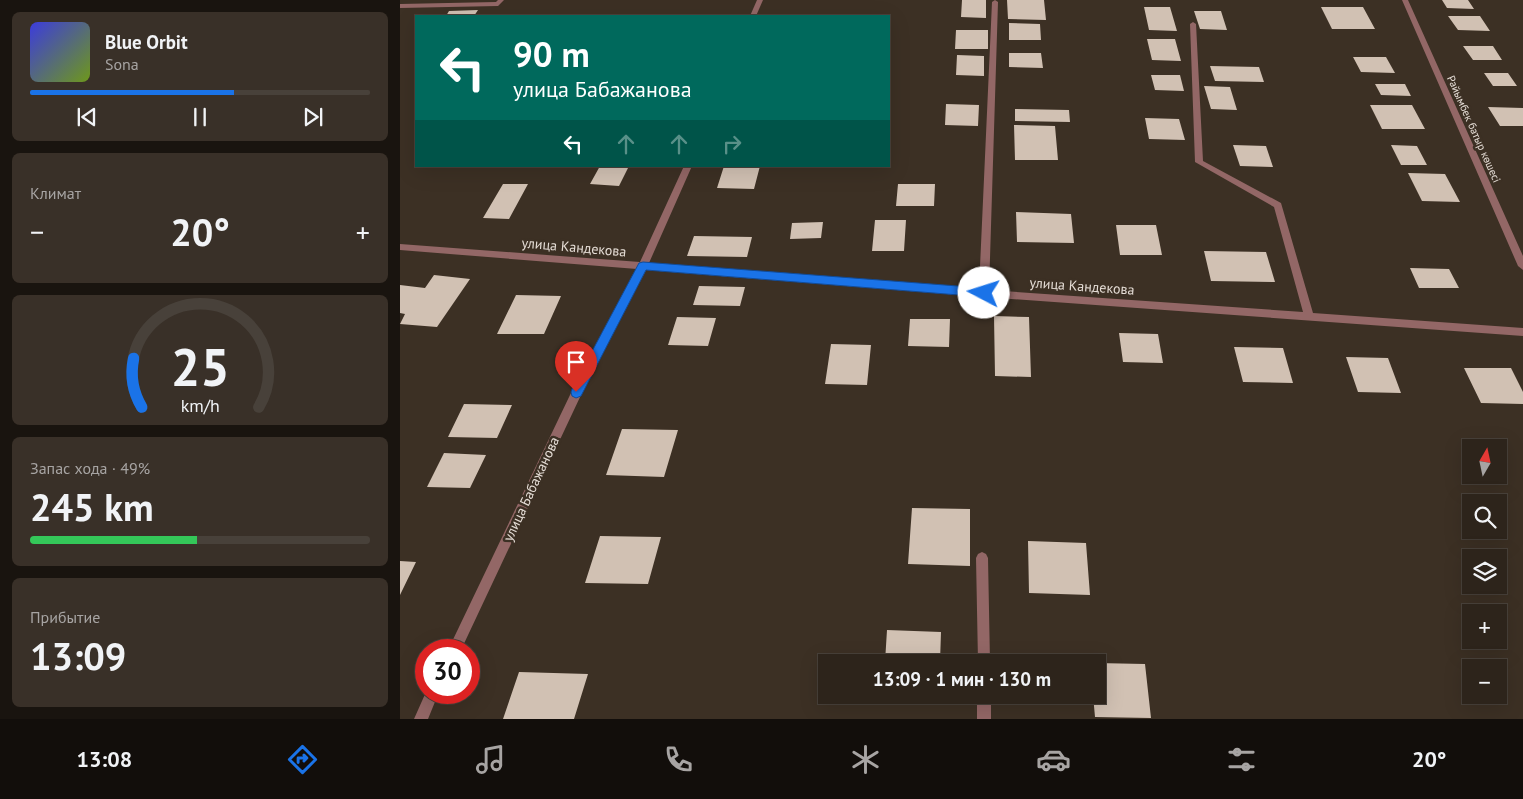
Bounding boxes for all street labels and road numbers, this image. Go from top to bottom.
street label: Райымбек батыр көшесі [1444,73,1504,185]
street label: улица Кандекова [521,233,627,261]
street label: улица Кандекова [1029,273,1135,299]
street label: улица Бабажанова [499,434,563,544]

